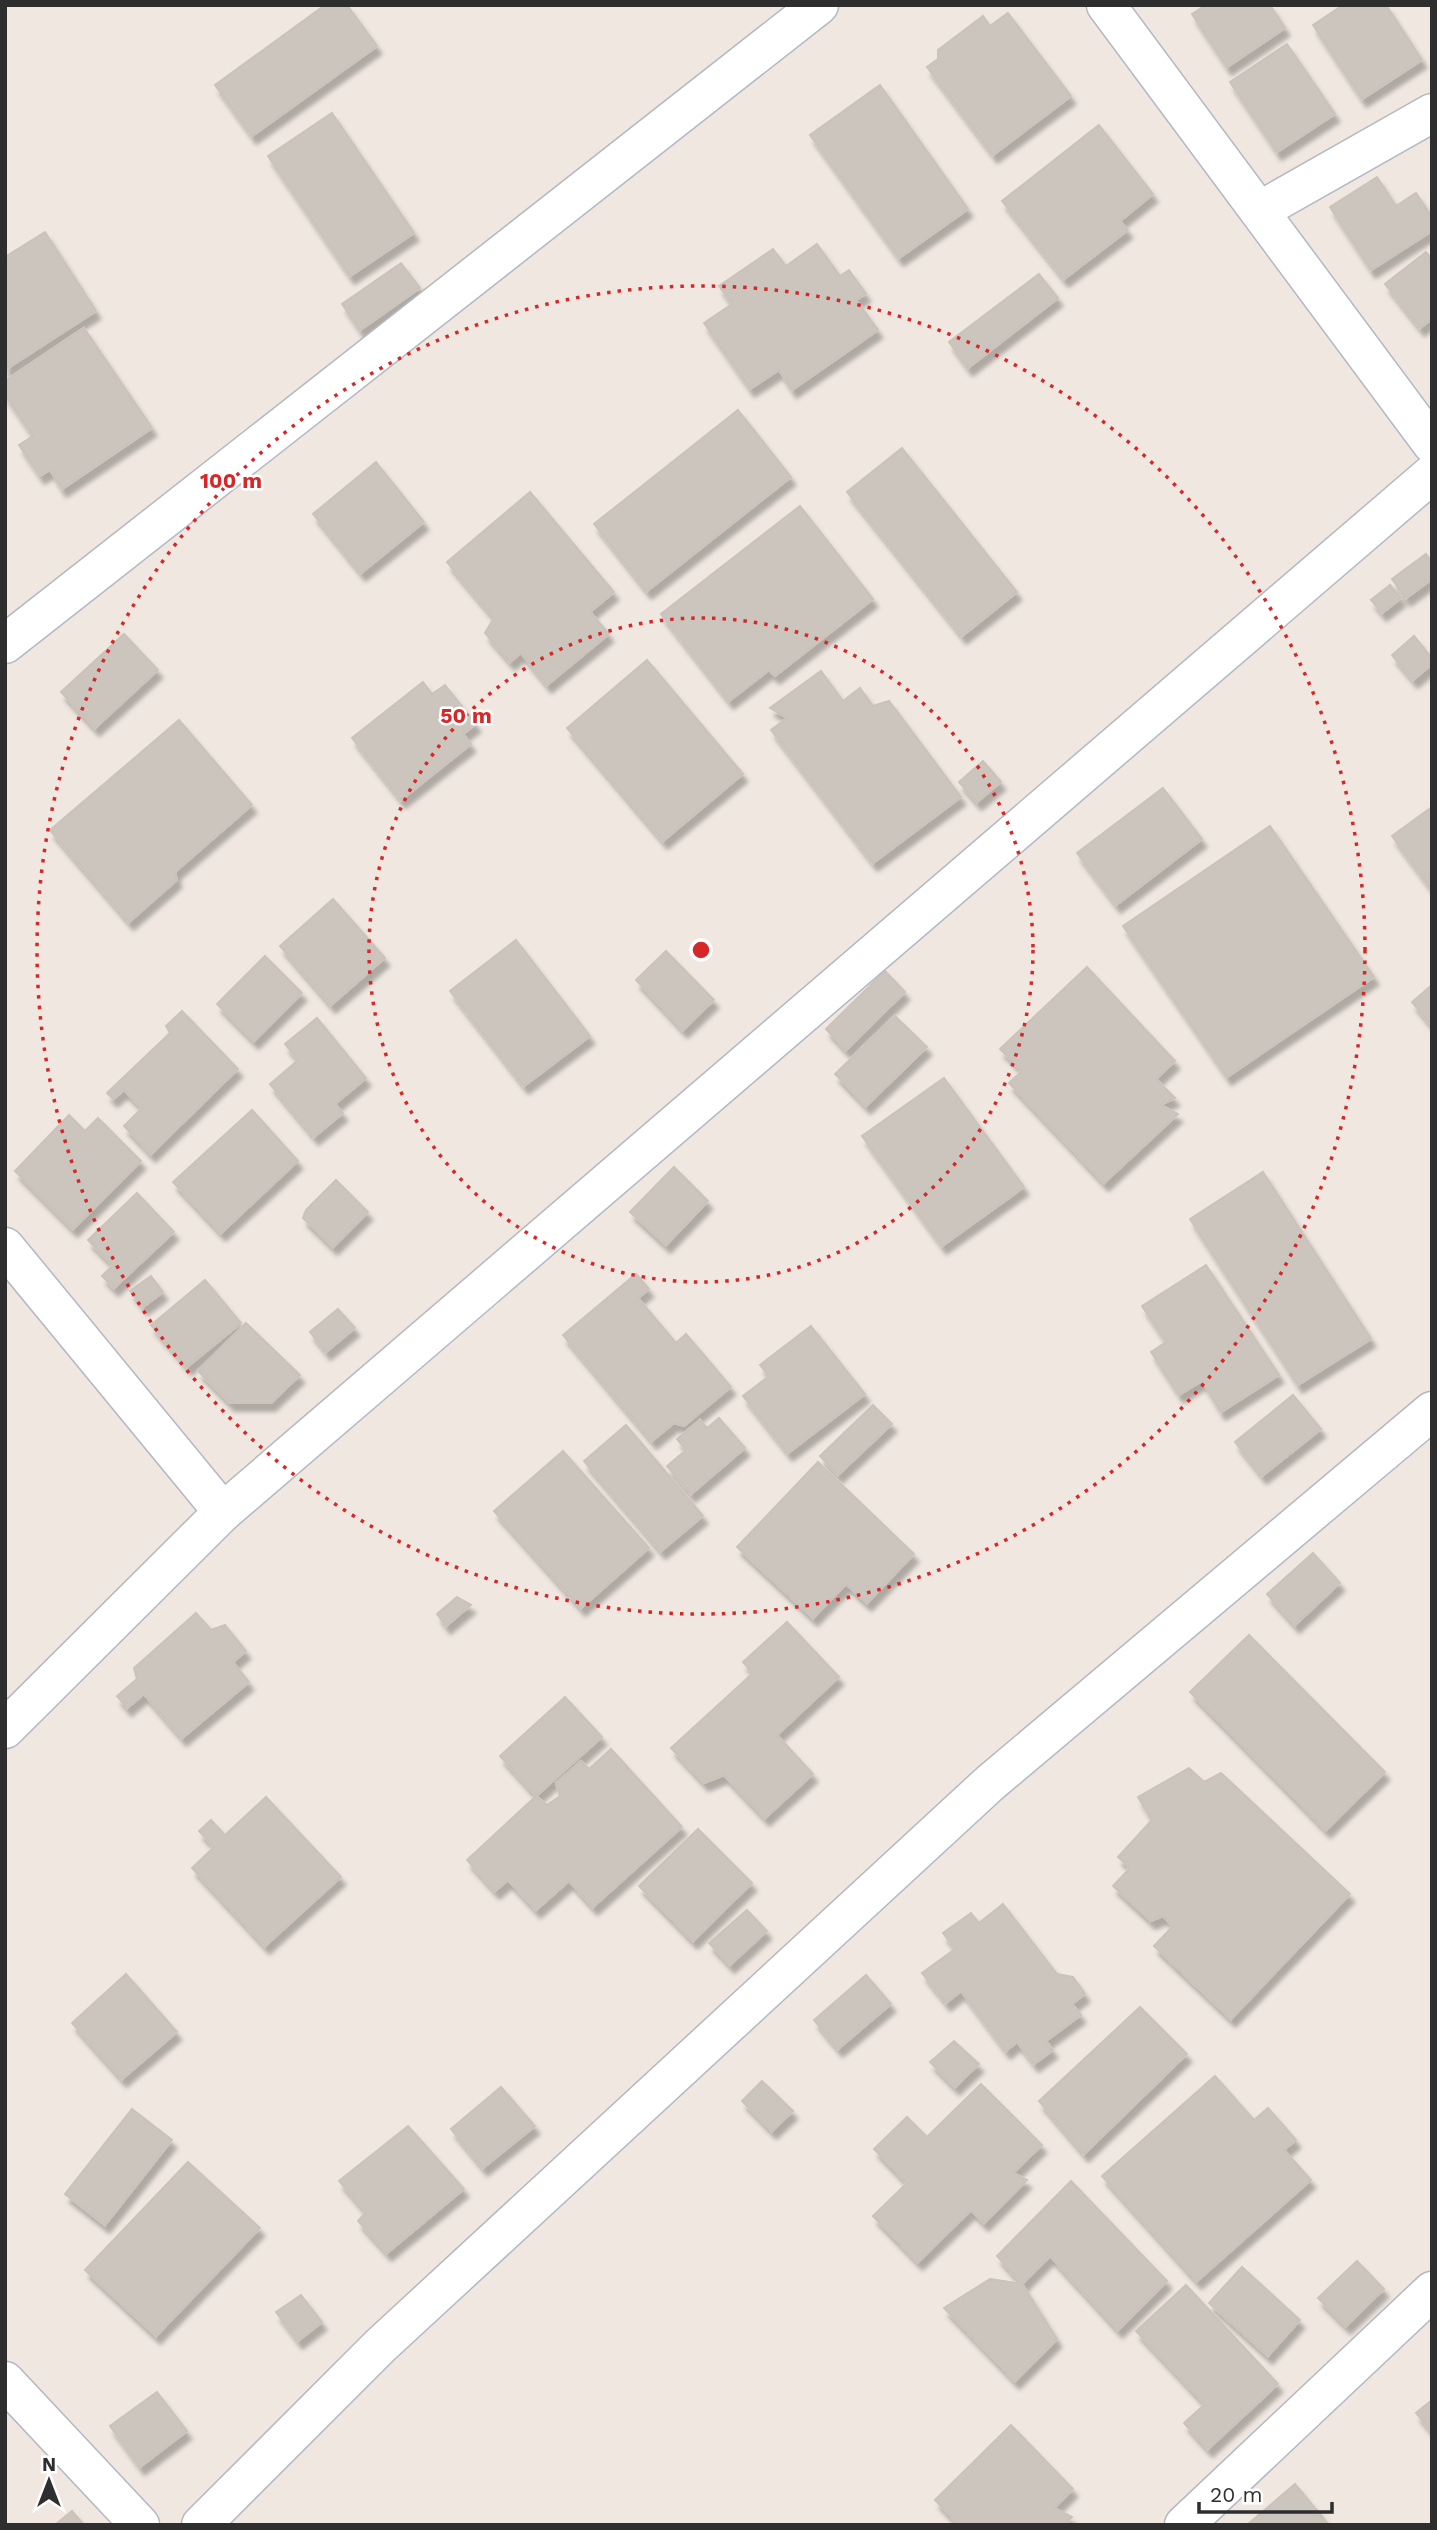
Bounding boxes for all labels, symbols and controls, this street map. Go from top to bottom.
text: 100 m [200,468,262,493]
text: 50 m [440,703,492,728]
centre of rings [689,938,713,962]
north arrow [14,2446,84,2516]
text: N [42,2453,56,2476]
scale bar [1199,2470,1332,2514]
text: 20 m [1210,2482,1262,2507]

